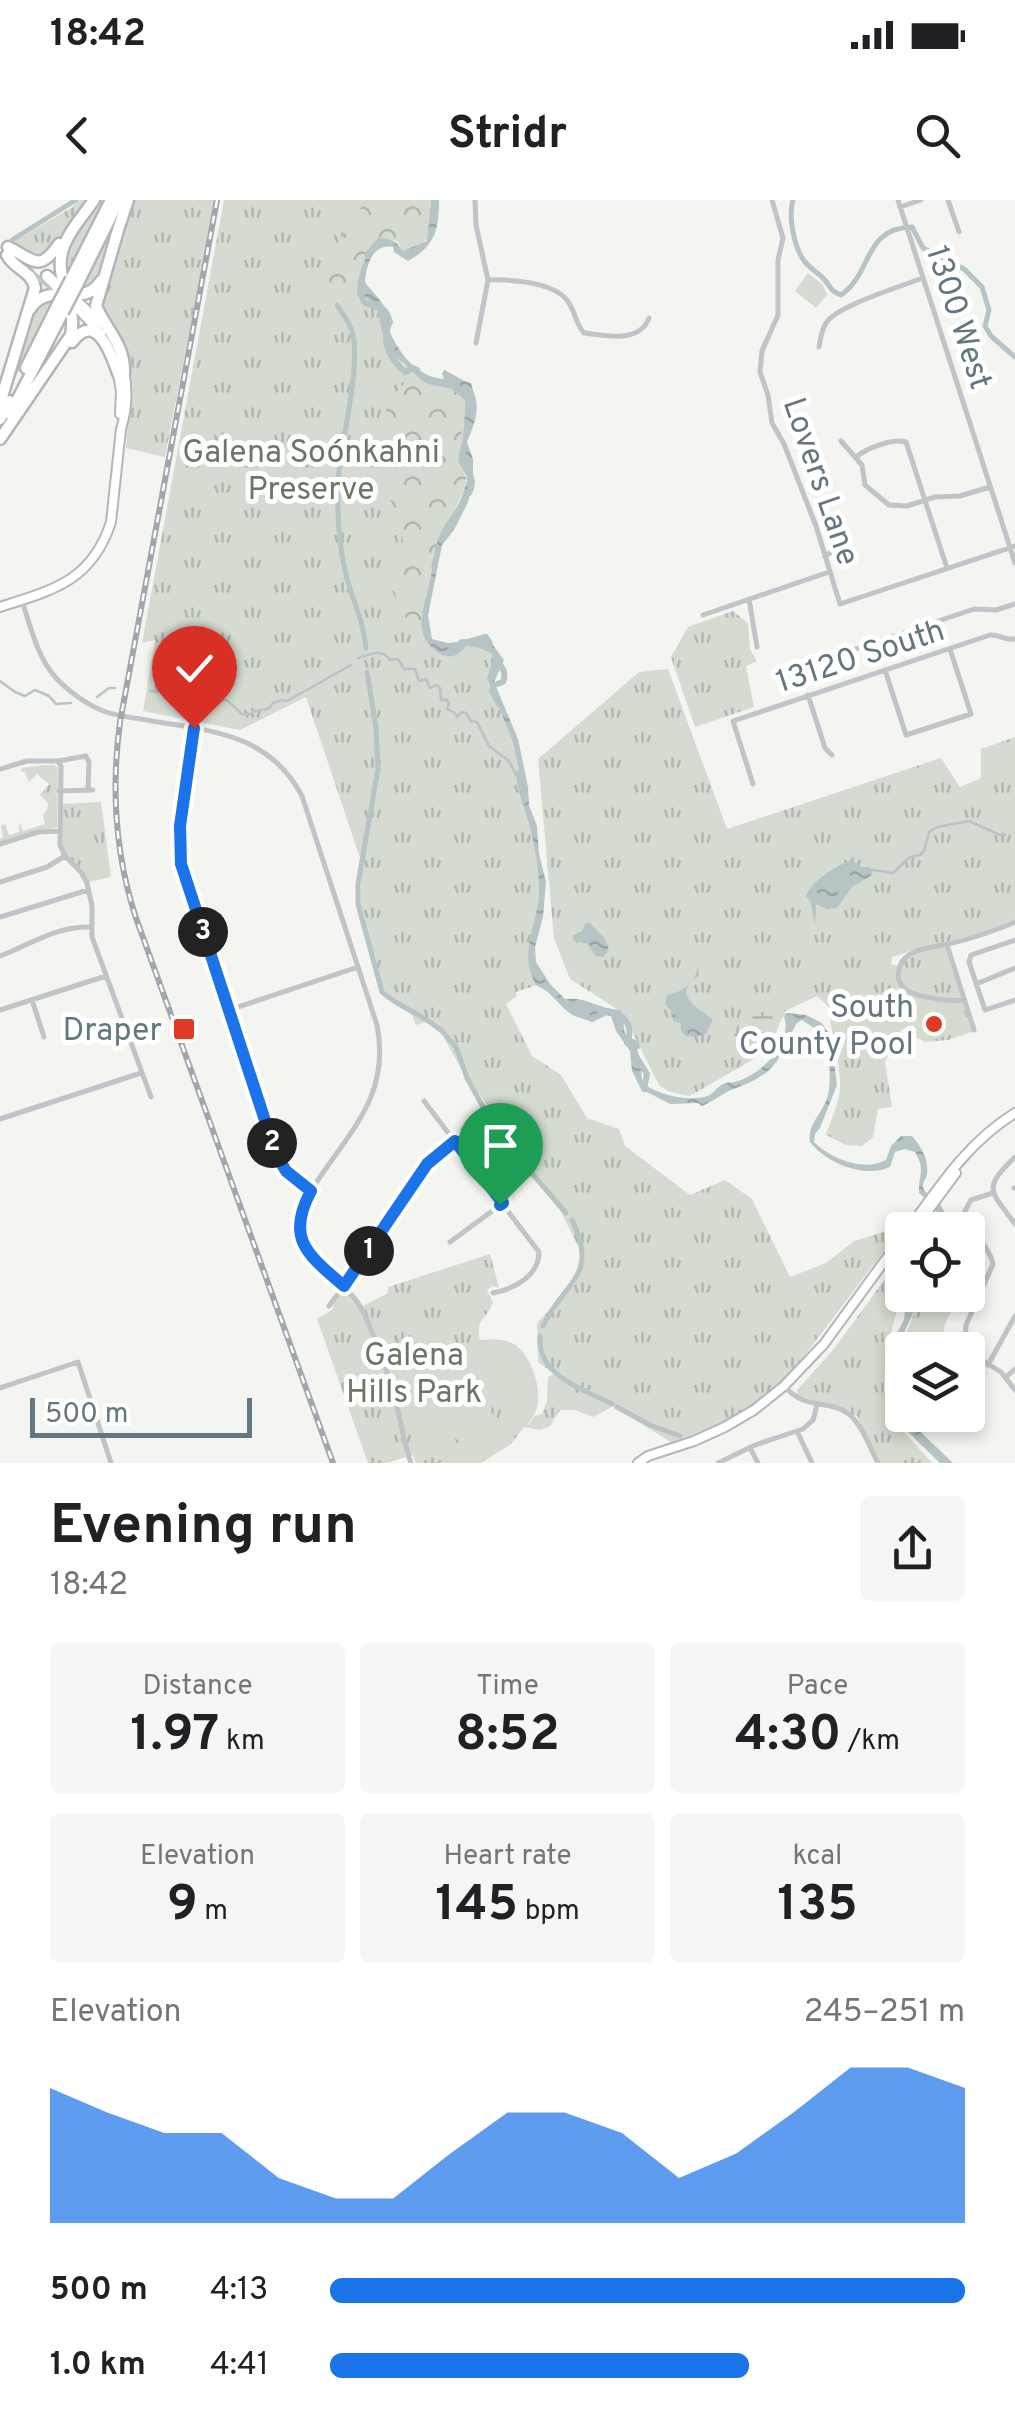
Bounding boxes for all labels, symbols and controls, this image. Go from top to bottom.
text: 18:42 [50,11,146,60]
text: Stridr [448,107,567,164]
icon: back [50,108,105,163]
icon: search [910,108,965,163]
street label: 1300 West [915,241,999,395]
street label: Lovers Lane [772,393,867,571]
park label: Galena Soónkahni Preserve [182,434,440,511]
street label: 13120 South [772,612,950,704]
pin [152,626,237,729]
icon: check [167,641,222,696]
pin: 3 [178,907,228,957]
text: 3 [195,914,211,950]
place label: South County Pool [739,989,914,1066]
place label: Draper [62,1012,162,1052]
marker: South County Pool [923,1013,945,1035]
marker: Draper [171,1016,197,1042]
pin [458,1103,543,1206]
pin: 2 [247,1118,297,1168]
icon: arrive [473,1118,528,1173]
text: 2 [263,1125,281,1161]
map controls [885,1212,985,1432]
button: locate [885,1212,985,1312]
pin: 1 [344,1226,394,1276]
text: 1 [363,1233,375,1269]
button: layers [885,1332,985,1432]
park label: Galena Hills Park [346,1337,482,1414]
scale bar [30,1393,252,1438]
text: 500 m [45,1397,128,1433]
text: Evening run [50,1493,357,1563]
button: share [860,1496,965,1601]
text: 18:42 [50,1566,128,1606]
text: Distance [143,1669,252,1705]
text: Time [476,1669,539,1705]
text: Pace [787,1669,848,1705]
text: 1.97 [130,1705,219,1768]
text: 8:52 [455,1705,560,1768]
text: 4:30 [735,1705,841,1768]
text: km [219,1724,265,1760]
text: /km [841,1724,900,1760]
text: Elevation [140,1839,255,1875]
text: Heart rate [443,1839,572,1875]
text: kcal [793,1839,842,1875]
text: 9 [167,1875,198,1938]
text: 145 [435,1875,518,1938]
text: 135 [777,1875,858,1938]
text: m [198,1894,228,1930]
text: bpm [518,1894,580,1930]
text: Elevation [50,1993,182,2033]
text: 245–251 m [804,1993,965,2033]
text: 500 m [50,2271,148,2311]
text: 4:13 [210,2271,268,2311]
text: 1.0 km [50,2346,146,2386]
text: 4:41 [210,2346,269,2386]

